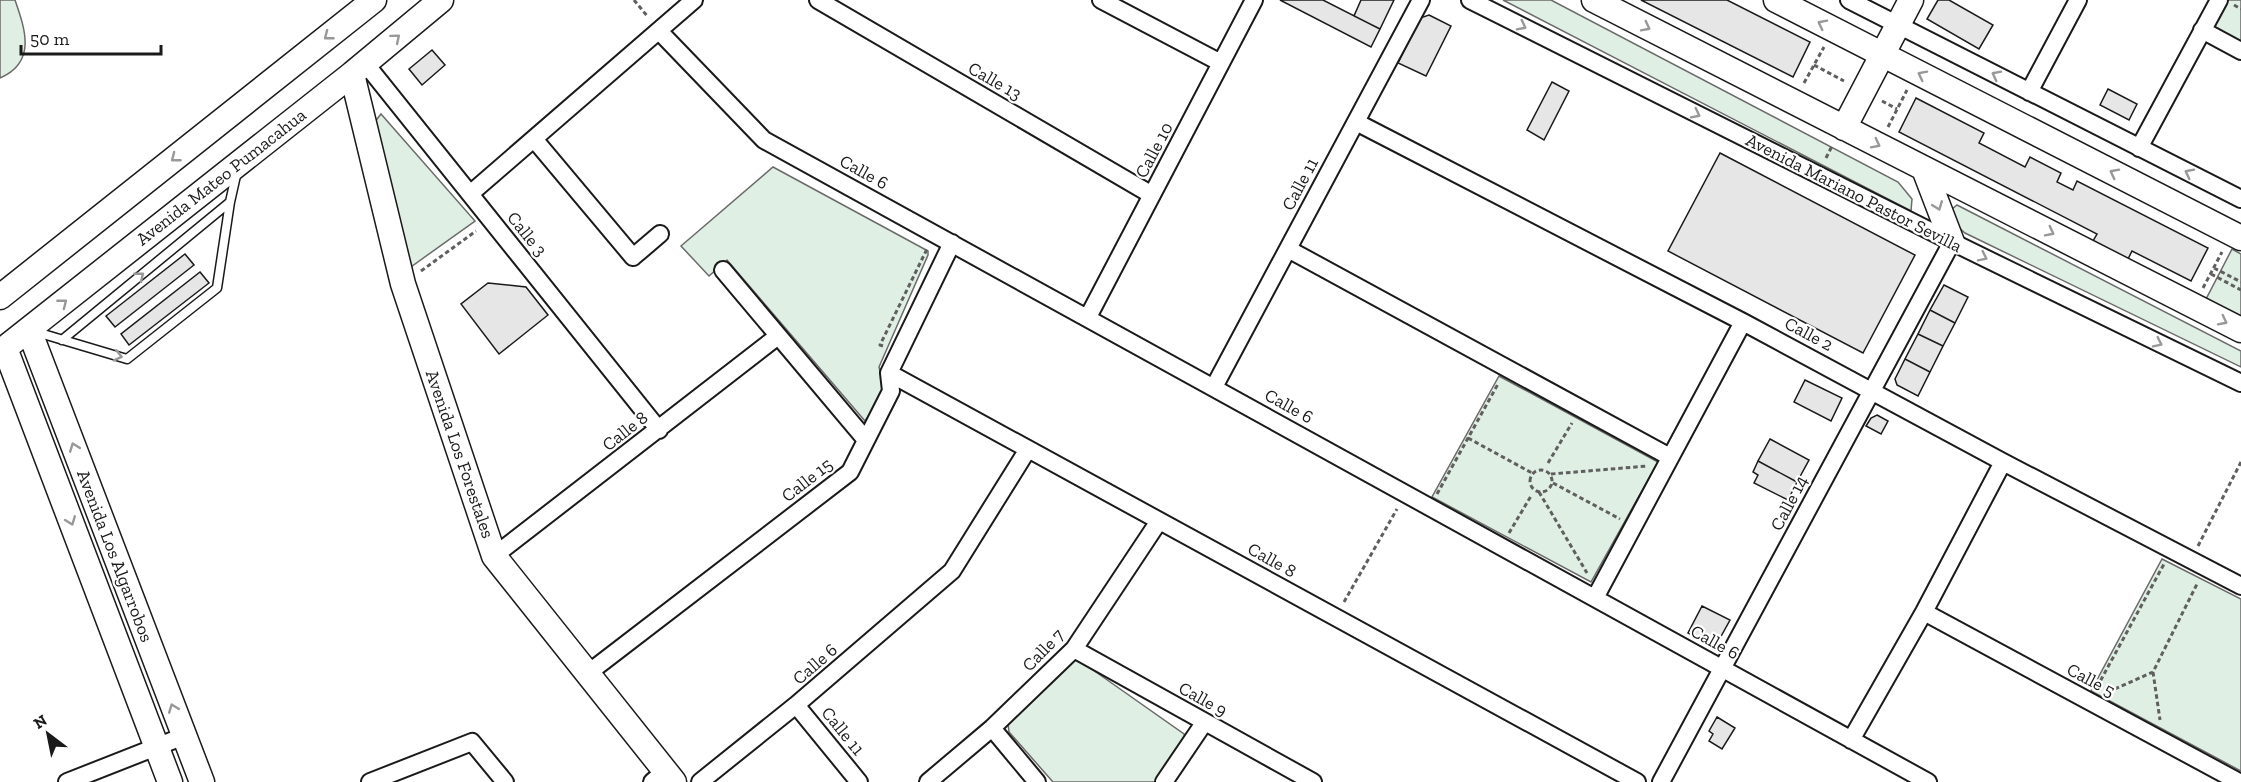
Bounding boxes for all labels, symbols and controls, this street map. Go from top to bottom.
scale bar [21,18,160,56]
one-way arrow [1515,19,1526,31]
one-way arrow [1640,19,1651,31]
one-way arrow [1818,20,1828,31]
text: 50 m [30,28,70,50]
one-way arrow [324,29,335,40]
one-way arrow [389,34,400,45]
street label: Calle 13 [964,57,1026,105]
one-way arrow [1917,71,1928,82]
one-way arrow [1992,71,2003,82]
street label: Avenida Mateo Pumacahua [132,104,311,250]
one-way arrow [1690,107,1700,118]
street label: Calle 10 [1130,118,1178,182]
street label: Avenida Mariano Pastor Sevilla [1742,129,1966,257]
one-way arrow [1869,137,1880,148]
one-way arrow [171,150,182,161]
street label: Calle 6 [836,150,892,194]
street label: Calle 11 [1277,154,1323,214]
one-way arrow [2110,169,2120,180]
one-way arrow [2184,169,2195,180]
one-way arrow [1931,199,1943,210]
street label: Calle 3 [502,207,552,261]
one-way arrow [2043,225,2054,237]
one-way arrow [1977,250,1988,262]
one-way arrow [133,272,144,283]
one-way arrow [56,300,67,311]
street label: Calle 2 [1781,312,1837,356]
one-way arrow [2217,314,2228,325]
one-way arrow [2152,336,2163,347]
one-way arrow [113,348,123,361]
street label: Avenida Los Forestales [421,367,499,541]
street label: Calle 6 [1261,384,1317,428]
street label: Calle 8 [598,406,652,456]
one-way arrow [68,442,81,453]
street label: Calle 15 [777,453,837,507]
street label: Avenida Los Algarrobos [72,467,158,645]
street label: Calle 14 [1765,471,1813,534]
one-way arrow [63,515,76,525]
street label: Calle 8 [1244,538,1300,582]
street label: Calle 6 [1687,620,1743,664]
street label: Calle 7 [1017,624,1069,676]
street label: Calle 6 [788,639,842,689]
street label: Calle 5 [2063,658,2119,702]
street label: Calle 9 [1175,677,1231,721]
street label: Calle 11 [817,702,869,760]
one-way arrow [168,703,181,714]
north arrow [18,704,78,764]
text: N [30,710,51,733]

